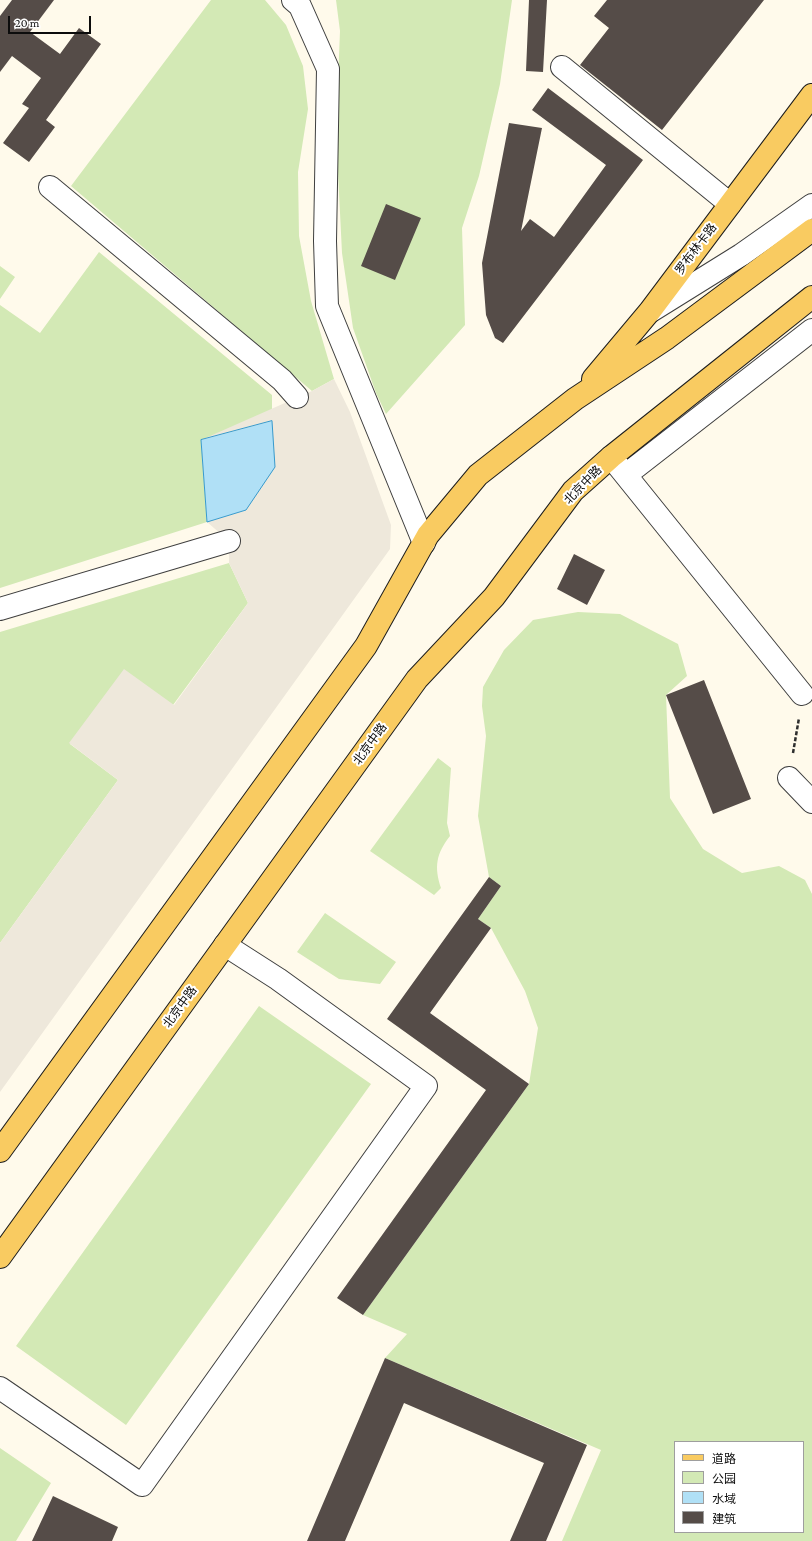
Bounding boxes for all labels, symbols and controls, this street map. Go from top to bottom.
scale bar [10,8,93,34]
text: 20 m [15,16,39,30]
street label: 罗布林卡路 [672,221,720,277]
street label: 北京中路 [561,463,605,507]
street label: 北京中路 [350,720,390,768]
street label: 北京中路 [160,983,200,1031]
legend [674,1441,804,1533]
text: 道路 [712,1452,736,1466]
text: 公园 [712,1472,736,1486]
text: 水域 [712,1492,736,1506]
text: 建筑 [712,1512,736,1526]

